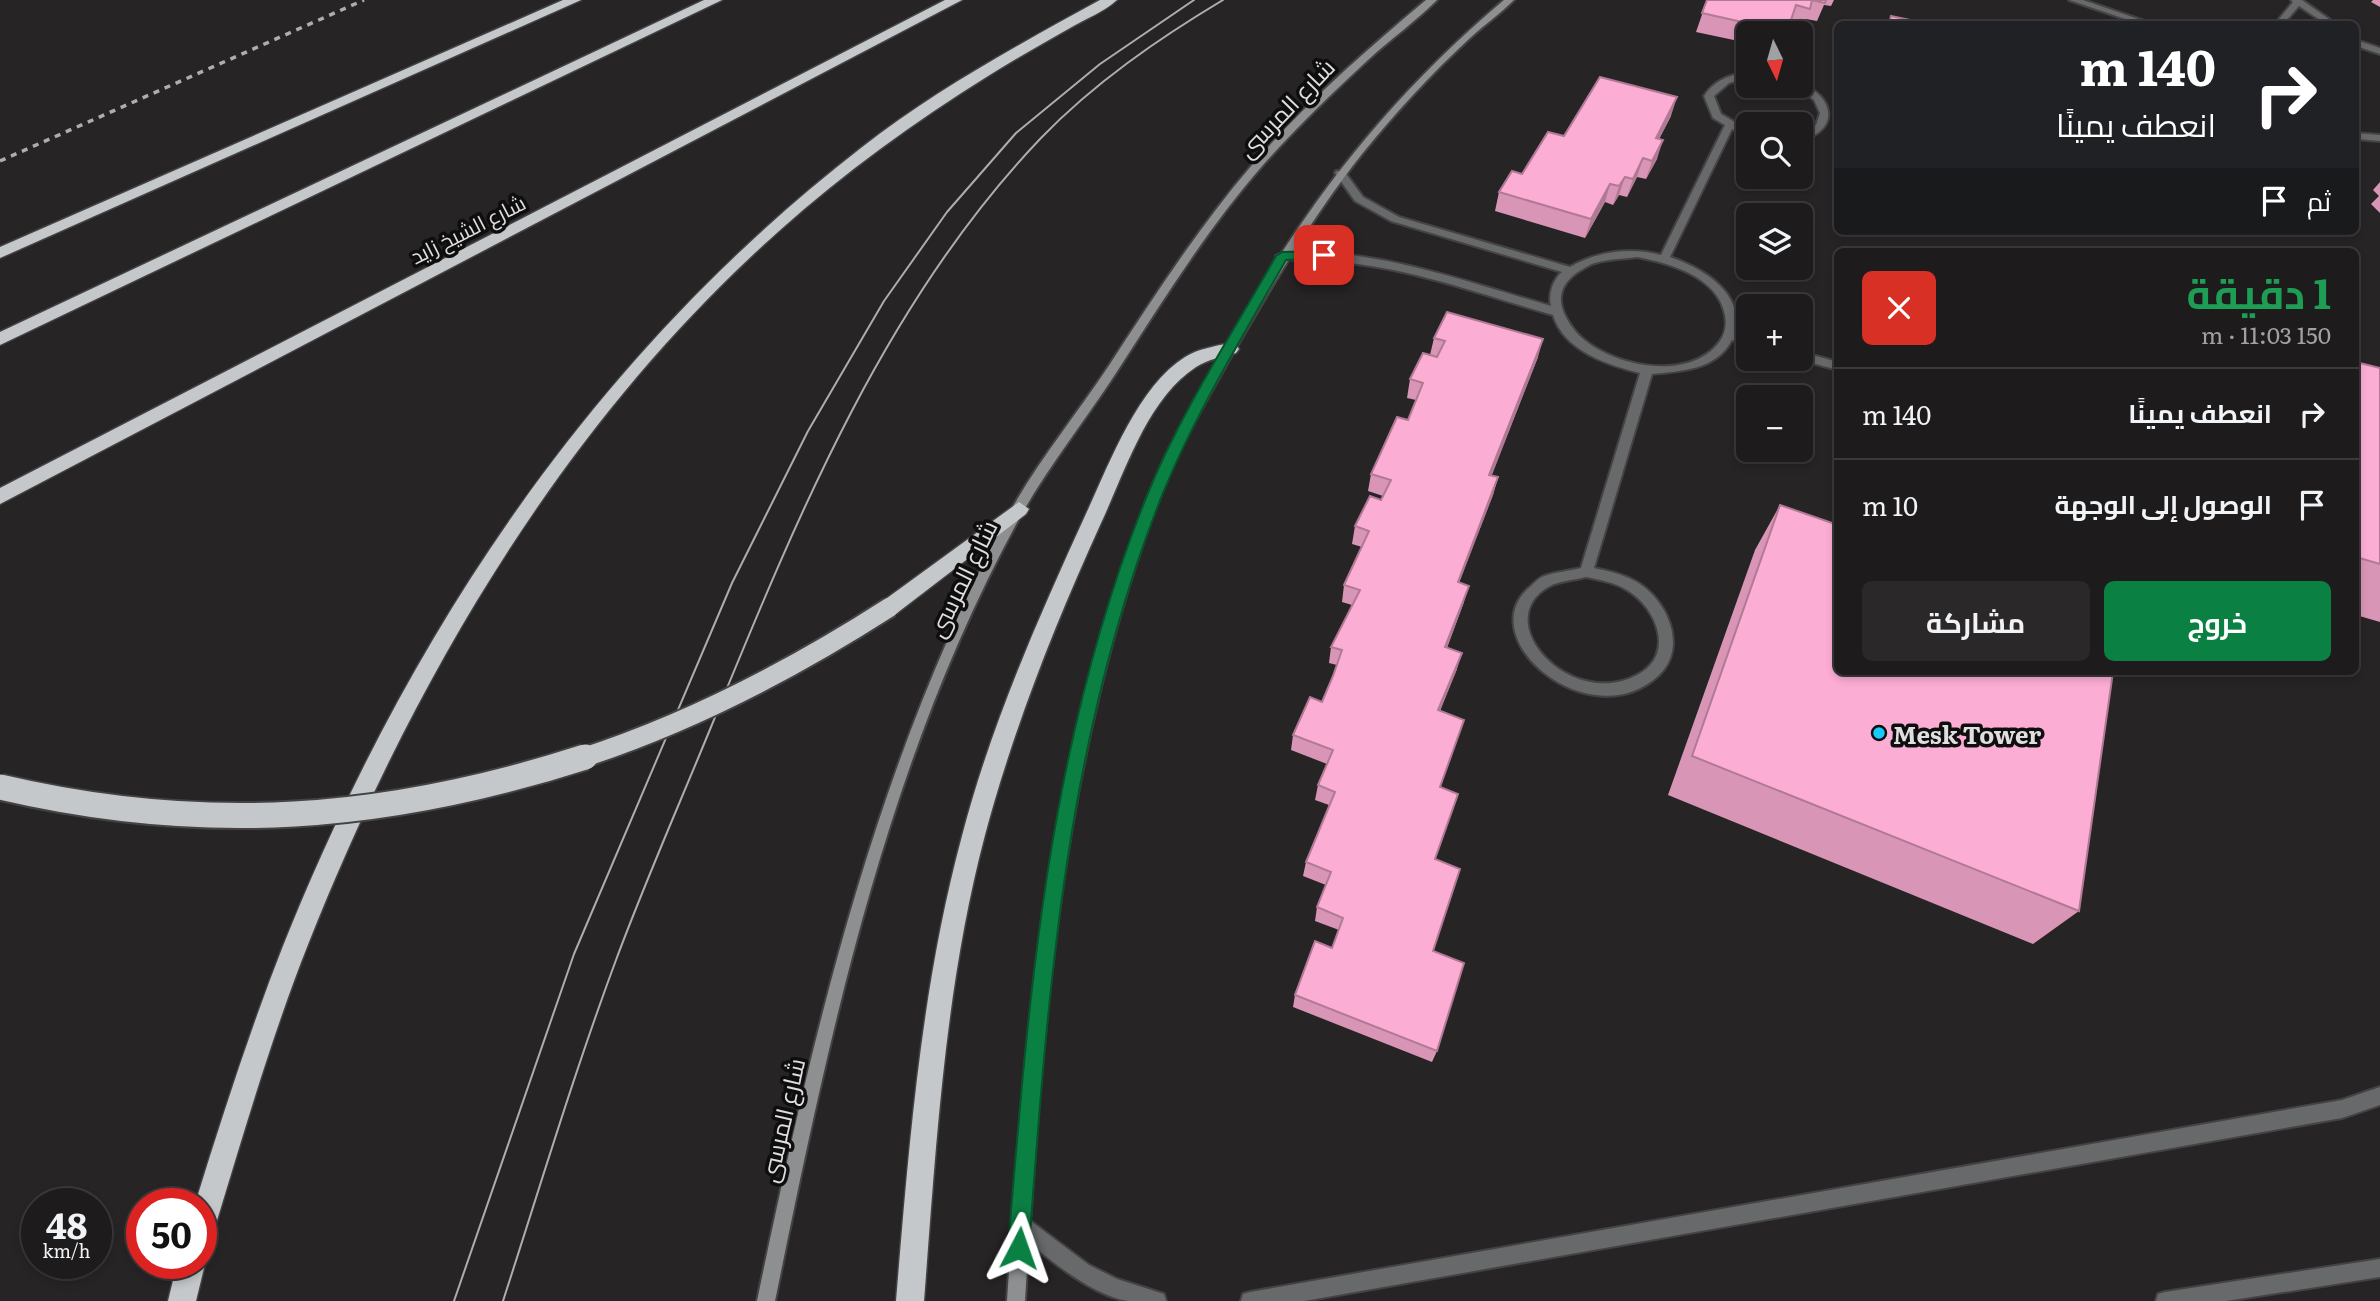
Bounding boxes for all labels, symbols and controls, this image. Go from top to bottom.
north arrow [1736,21,1813,98]
map controls [1736,21,1813,462]
text: 140 m [2079,28,2216,101]
street label: شارع المرسى [1228,49,1342,165]
icon: right [2240,49,2331,140]
text: انعطف يمينًا [2056,99,2216,147]
button: search [1736,112,1813,189]
text: ثم [2307,180,2331,219]
icon: arrive [2255,182,2293,220]
street label: شارع الشيخ زايد [404,186,531,271]
button: layers [1736,203,1813,280]
pin [1294,225,1354,285]
icon: arrive [1305,236,1343,274]
text: 1 دقيقة [2186,260,2331,322]
button: close [1862,271,1936,345]
button: + [1736,294,1813,371]
text: 150 m · 11:03 [2201,317,2331,351]
button: − [1736,385,1813,462]
text: انعطف يمينًا [2128,392,2272,431]
text: 140 m [1862,394,1931,433]
icon: right [2293,395,2331,433]
text: الوصول إلى الوجهة [2054,483,2272,522]
text: 10 m [1862,485,1918,524]
icon: arrive [2293,486,2331,524]
street label: شارع المرسى [918,513,1005,643]
button: مشاركة [1862,581,2090,661]
button: خروج [2104,581,2331,661]
place label: Mesk Tower [1893,716,2041,751]
marker: Mesk Tower [1871,725,1887,741]
street label: شارع المرسى [750,1054,813,1186]
speed limit sign: 50 [126,1188,217,1279]
text: 48 [46,1198,87,1250]
position arrow [982,1211,1056,1285]
text: km/h [43,1237,90,1264]

